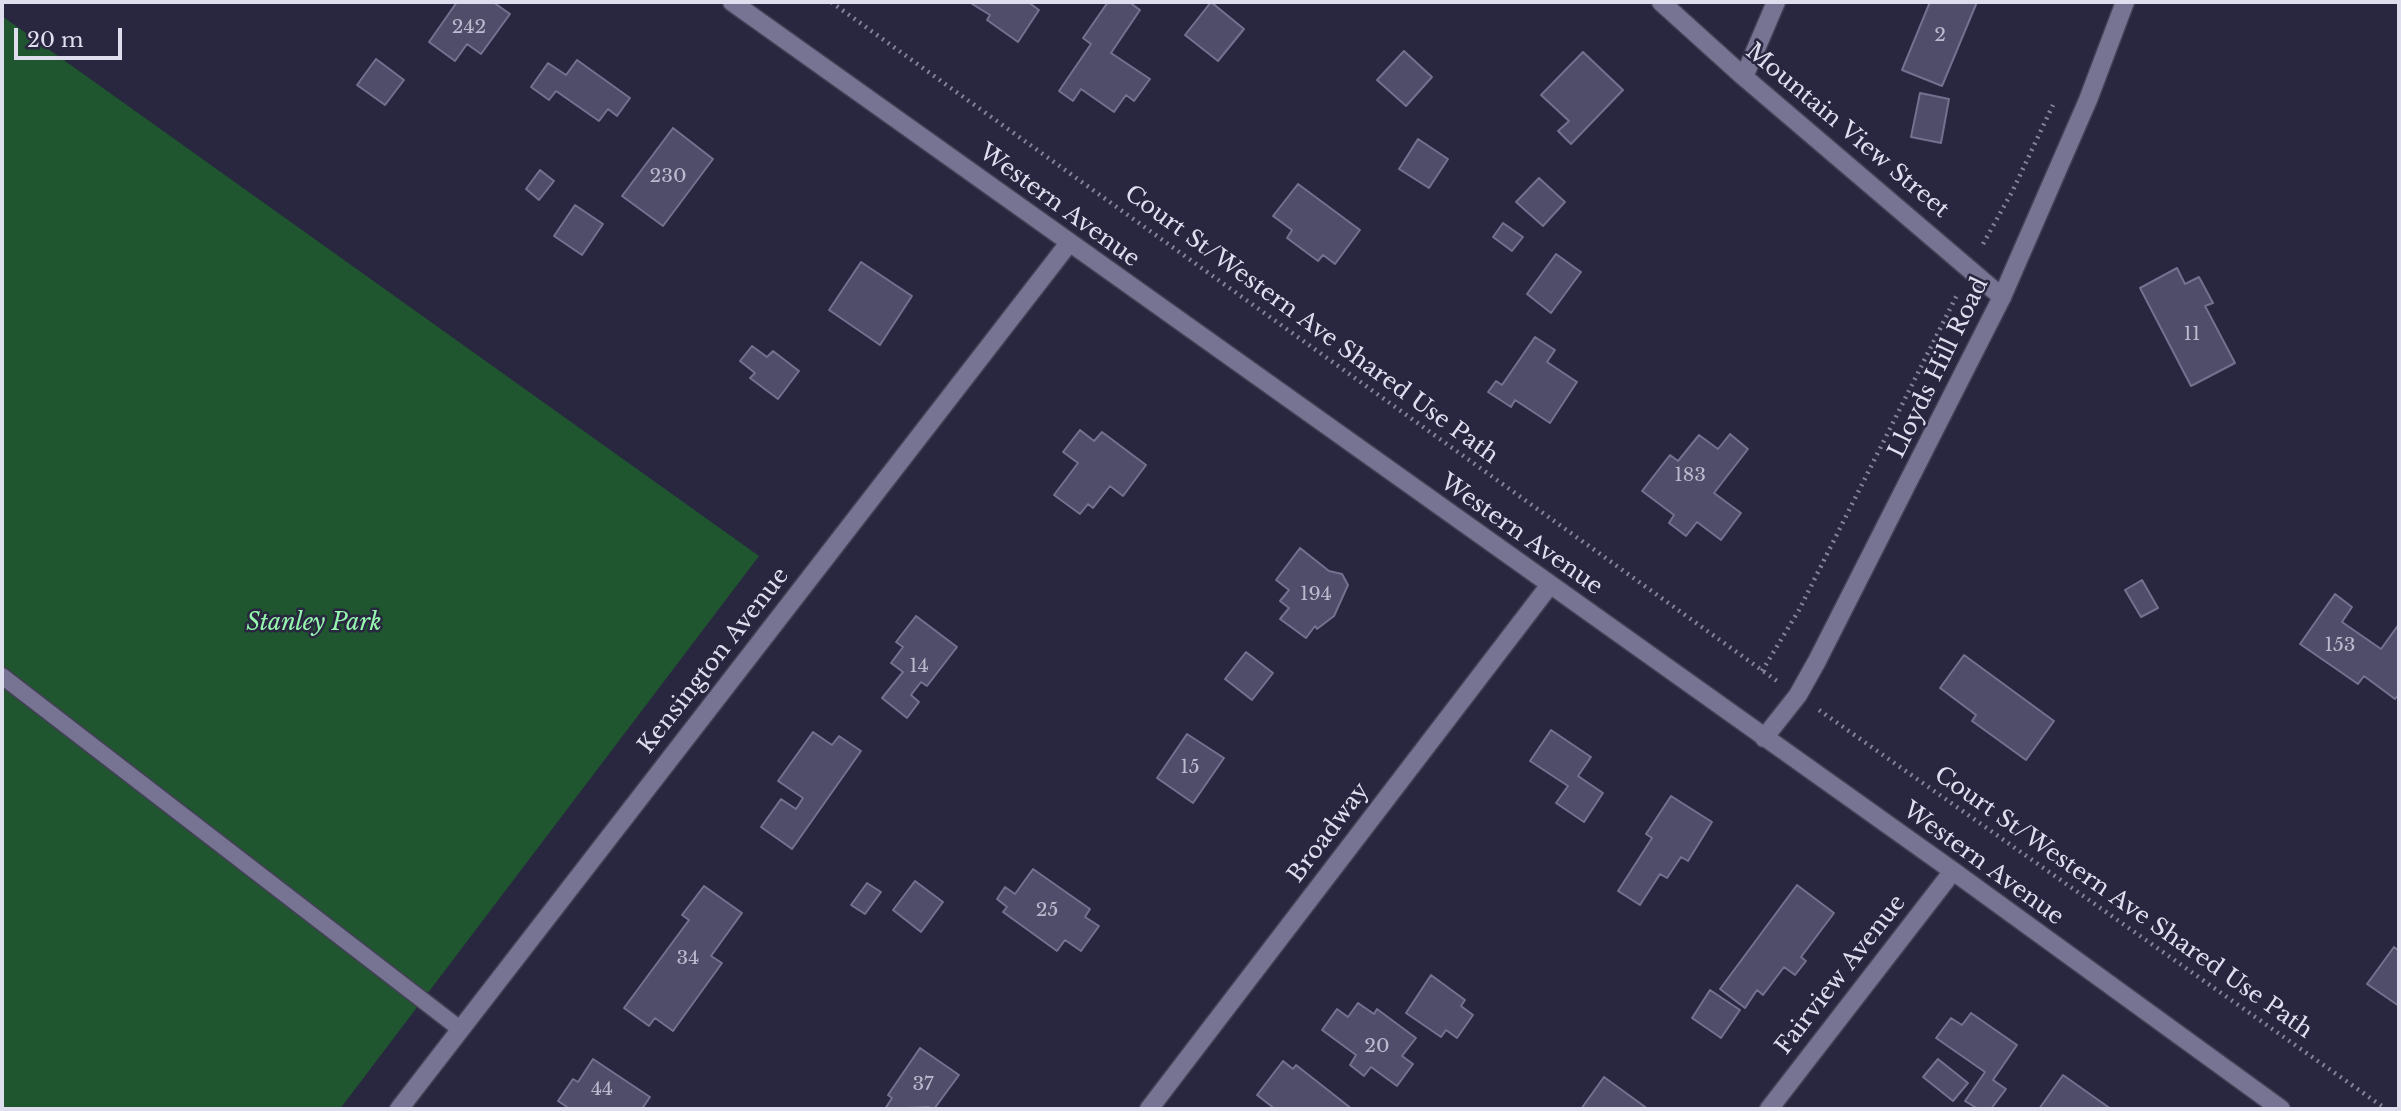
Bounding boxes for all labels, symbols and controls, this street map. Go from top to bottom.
scale bar [18,14,126,58]
house number: 242 [452,17,486,39]
house number: 2 [1934,25,1946,47]
text: 20 m [27,27,84,53]
street label: Mountain View Street [1740,38,1954,224]
street label: Western Avenue [973,138,1145,274]
house number: 230 [650,166,686,188]
street label: Court St/Western Ave Shared Use Path [1119,180,1503,470]
street label: Lloyds Hill Road [1883,273,1995,463]
house number: 11 [2184,324,2200,346]
house number: 183 [1674,465,1706,487]
street label: Western Avenue [1435,469,1607,601]
street label: Kensington Avenue [633,563,795,759]
house number: 194 [1300,584,1332,606]
park label: Stanley Park [246,610,382,638]
house number: 153 [2325,635,2355,657]
house number: 14 [909,656,929,678]
house number: 15 [1180,757,1200,779]
street label: Court St/Western Ave Shared Use Path [1929,761,2317,1045]
street label: Broadway [1283,778,1375,888]
street label: Western Avenue [1897,796,2069,932]
street label: Fairview Avenue [1770,890,1912,1060]
house number: 25 [1036,900,1058,922]
house number: 34 [677,948,699,970]
house number: 20 [1364,1036,1390,1058]
house number: 37 [912,1074,934,1096]
house number: 44 [591,1079,613,1101]

